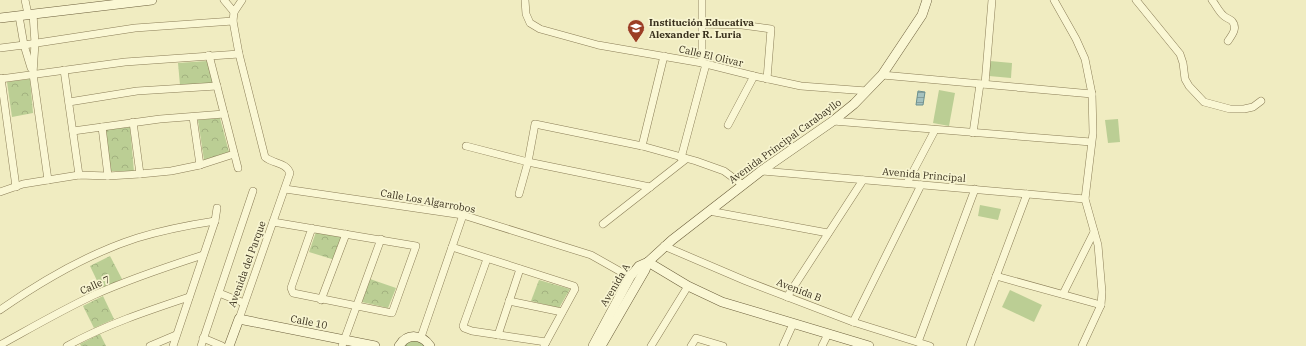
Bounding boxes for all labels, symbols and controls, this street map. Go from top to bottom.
place label: Institución Educativa Alexander R. Luria [649,16,754,41]
school or university icon: Institución Educativa Alexander R. Luria [626,18,646,43]
street label: Calle El Olivar [678,42,745,70]
street label: Avenida Principal Carabayllo [726,96,844,186]
street label: Avenida Principal [882,165,966,185]
street label: Calle Los Algarrobos [380,186,477,216]
street label: Avenida del Parque [225,219,269,309]
street label: Avenida A [597,261,633,309]
street label: Calle 7 [78,273,112,297]
street label: Avenida B [775,275,824,305]
street label: Calle 10 [289,312,329,332]

